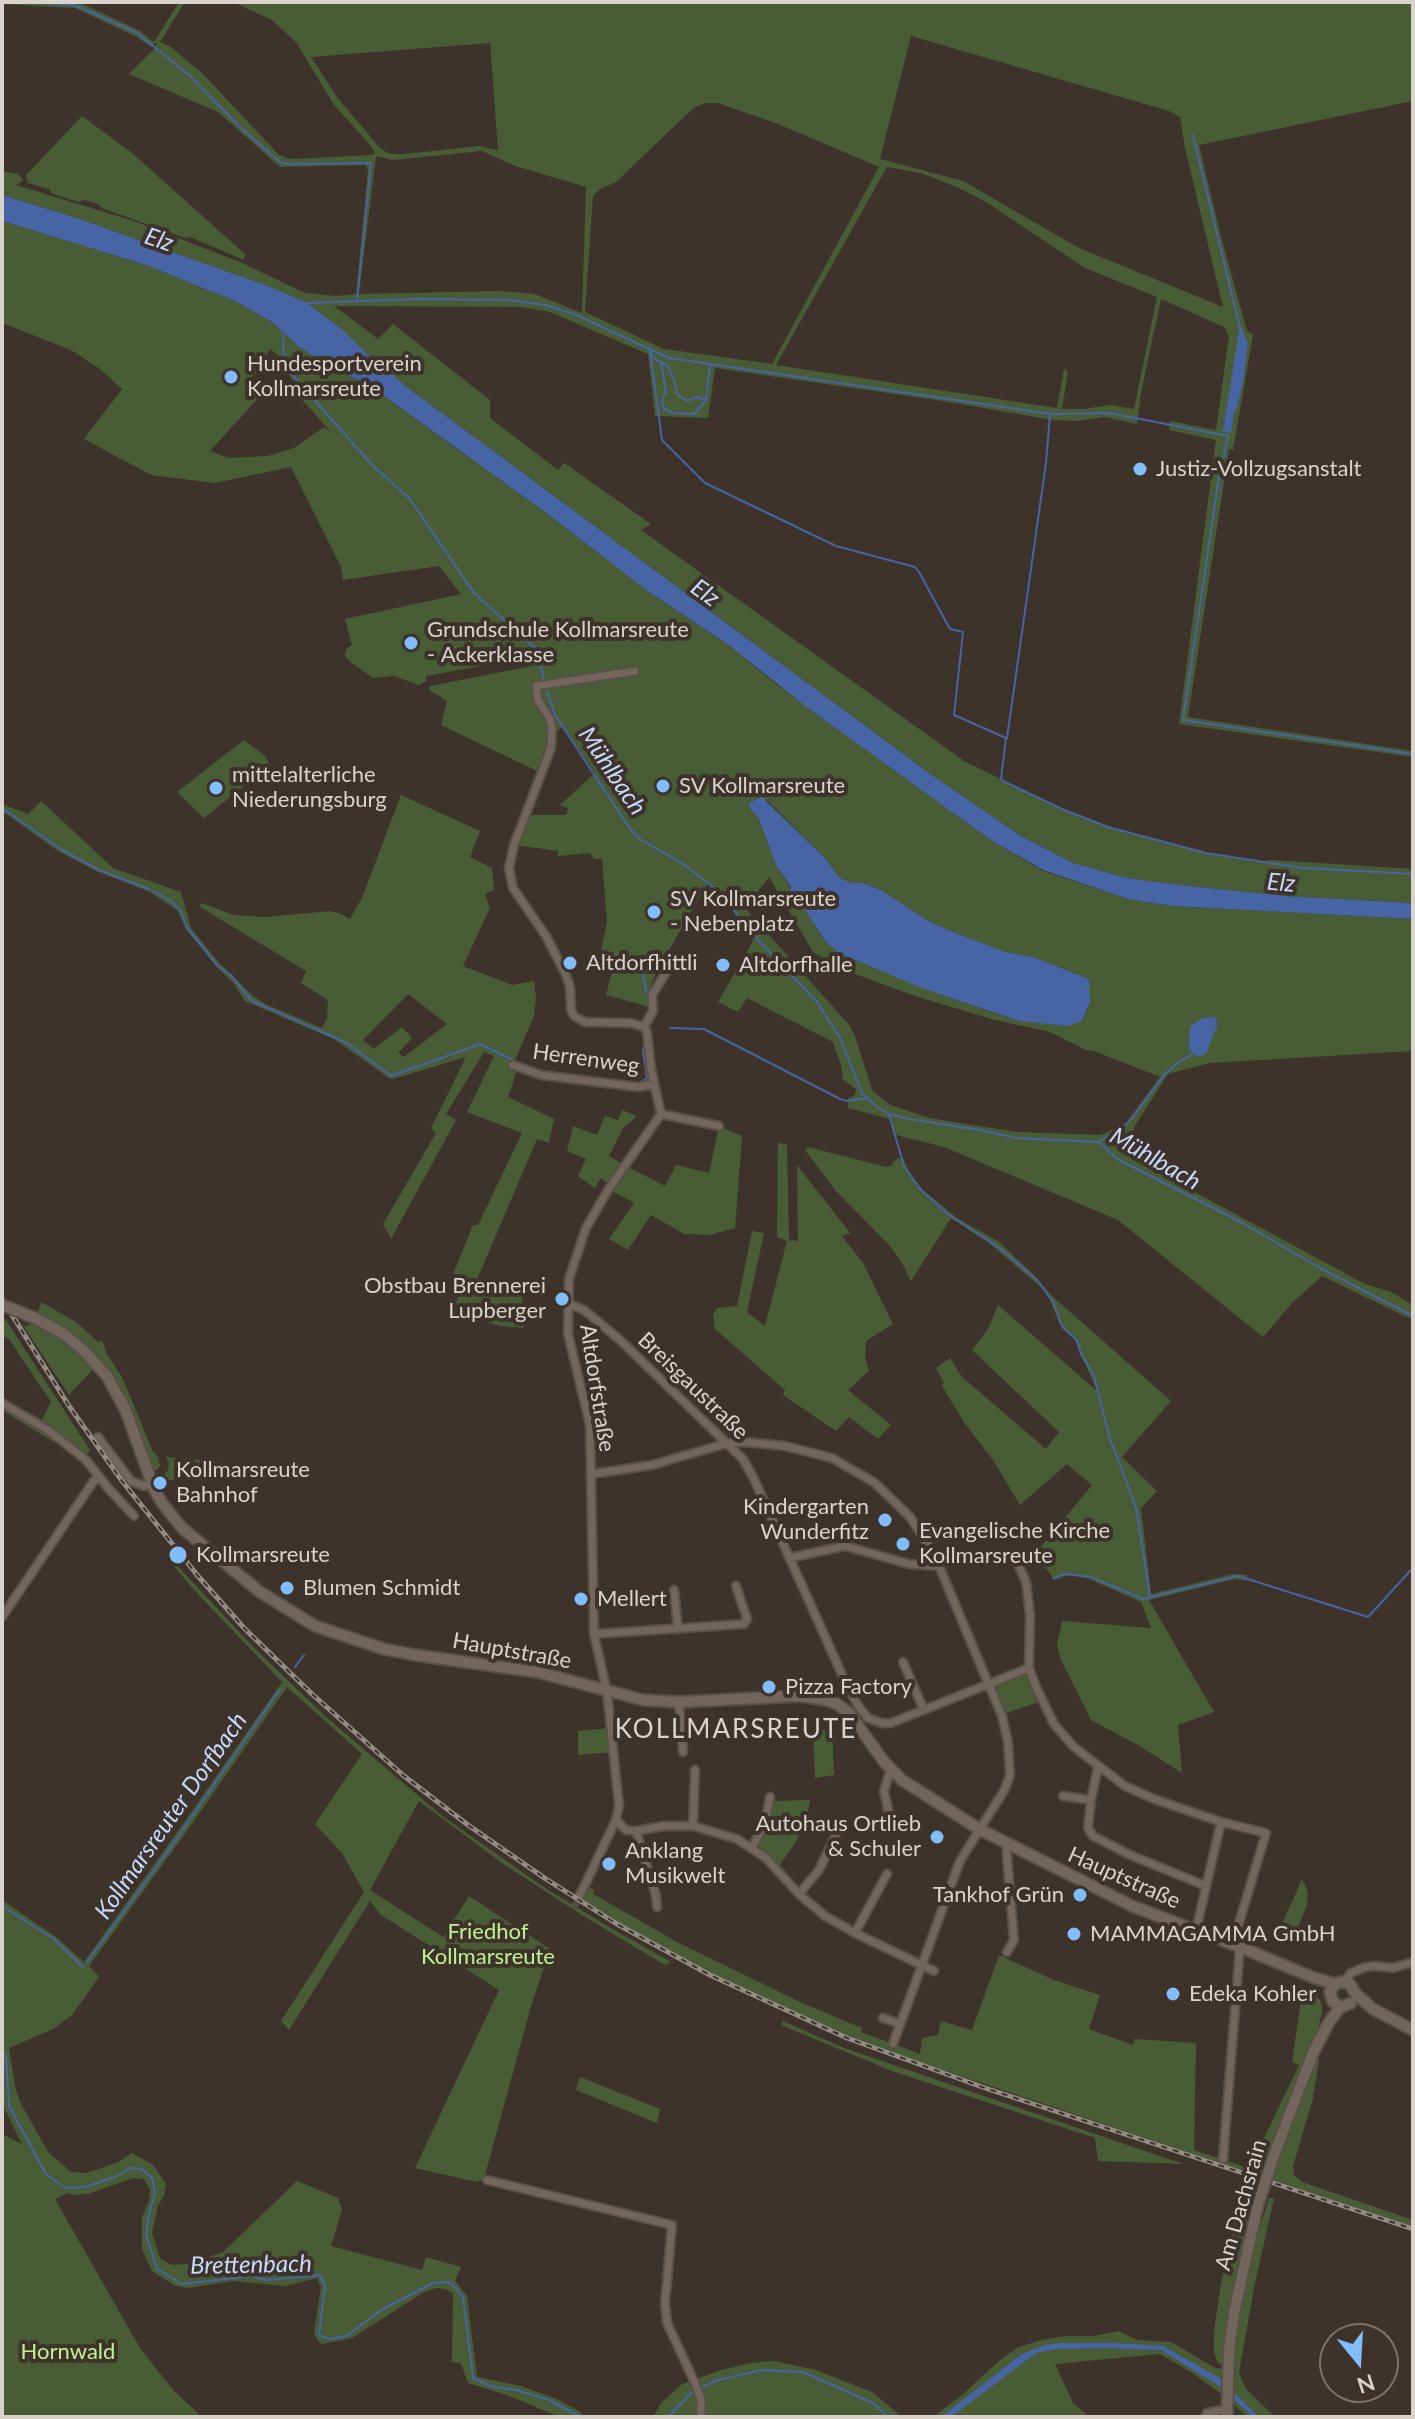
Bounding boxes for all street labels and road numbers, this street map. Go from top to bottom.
street label: Herrenweg [531,1038,641,1080]
street label: Altdorfstraße [574,1322,620,1454]
street label: Breisgaustraße [632,1327,754,1445]
street label: Hauptstraße [450,1628,574,1674]
street label: Hauptstraße [1064,1841,1184,1915]
street label: Am Dachsrain [1210,2137,1272,2273]

